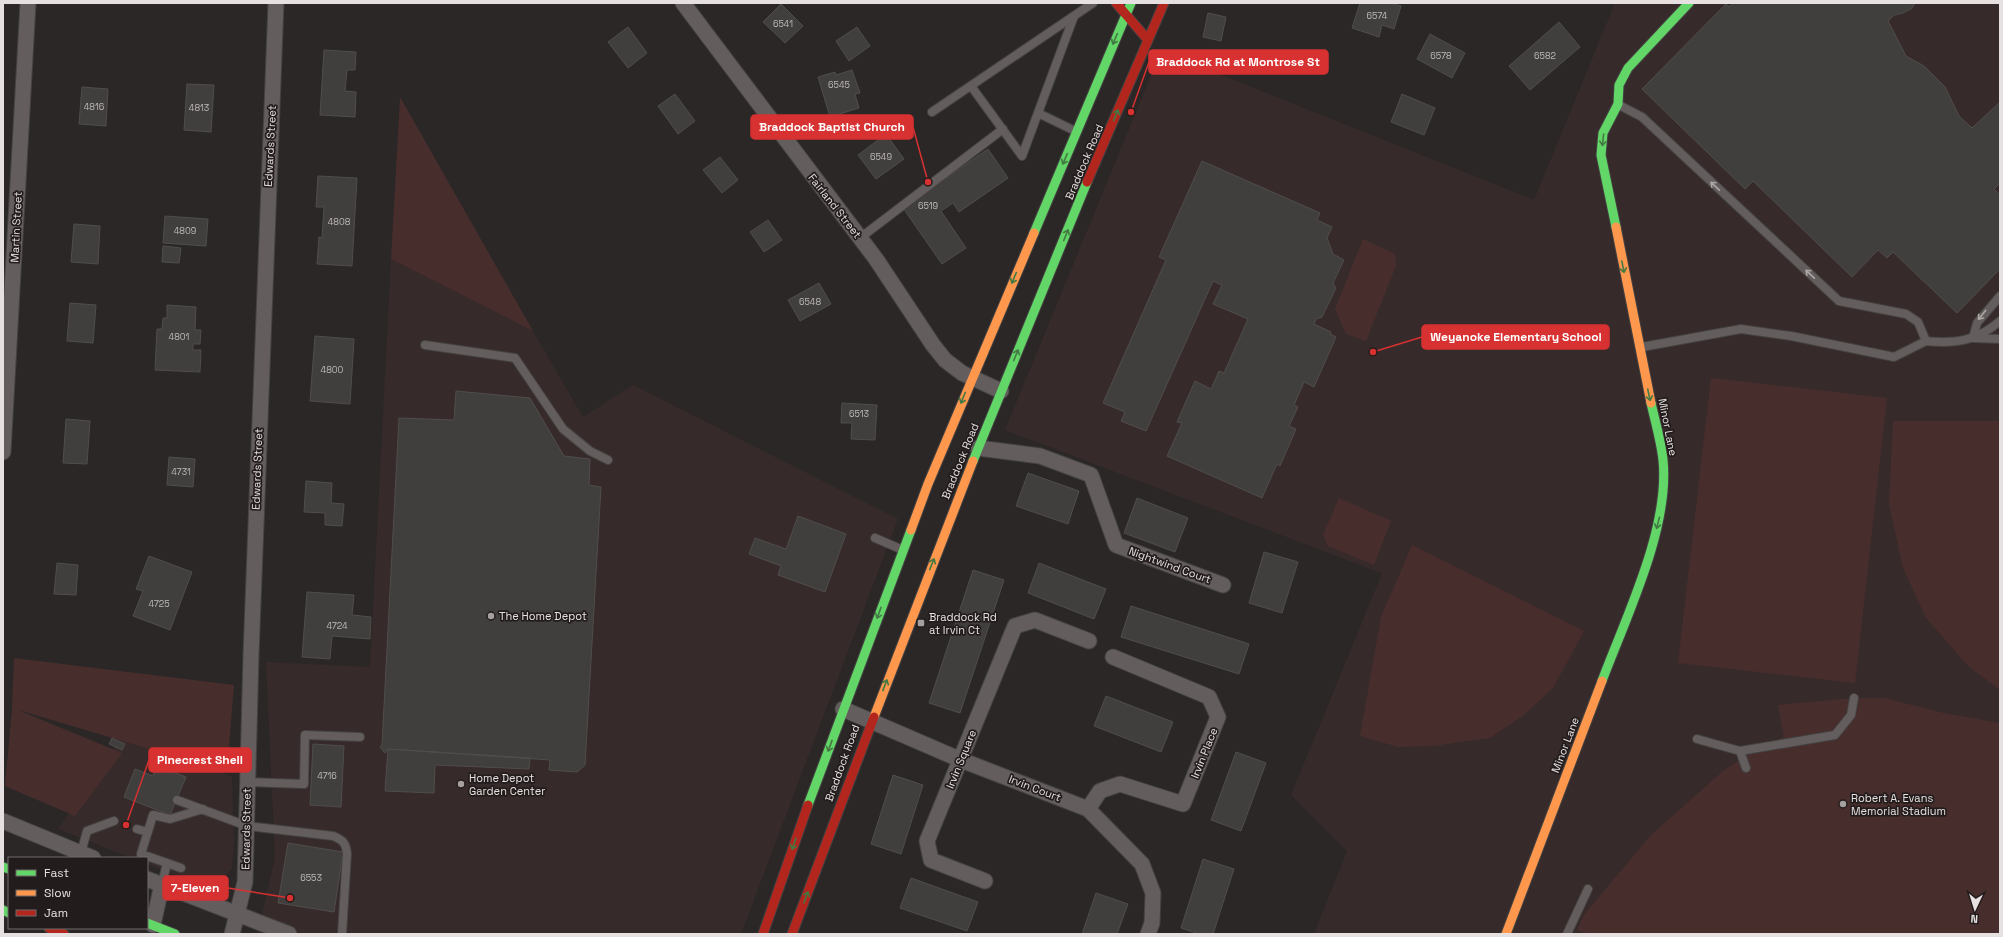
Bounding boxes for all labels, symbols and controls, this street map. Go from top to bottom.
house number: 6574 [1367,10,1388,22]
house number: 6541 [773,18,793,30]
one-way arrow [1111,32,1119,44]
callout: Braddock Rd at Montrose St [1149,50,1328,74]
house number: 6578 [1430,50,1452,62]
house number: 6582 [1534,50,1556,62]
text: Braddock Rd at Montrose St [1156,54,1320,70]
house number: 6545 [828,79,850,91]
house number: 4816 [84,101,105,113]
house number: 4813 [189,102,209,114]
street label: Edwards Street [261,105,279,187]
one-way arrow [1113,110,1120,122]
callout: Braddock Baptist Church [751,115,913,139]
text: Braddock Baptist Church [759,119,905,135]
street label: Braddock Road [1062,122,1106,202]
one-way arrow [1599,133,1607,146]
house number: 6549 [870,151,892,163]
one-way arrow [1060,152,1068,164]
street label: Fairland Street [805,171,865,241]
one-way arrow [1710,181,1720,191]
street label: Martin Street [7,191,25,263]
house number: 6519 [918,200,938,212]
house number: 4808 [328,216,351,228]
house number: 4809 [174,225,196,237]
one-way arrow [1062,230,1070,242]
one-way arrow [1620,261,1628,274]
one-way arrow [1805,270,1815,279]
one-way arrow [1009,272,1017,284]
house number: 6548 [799,296,821,308]
one-way arrow [1978,310,1987,321]
callout: Weyanoke Elementary School [1422,325,1609,349]
text: Weyanoke Elementary School [1430,329,1602,345]
house number: 4801 [169,331,190,343]
one-way arrow [1013,350,1020,362]
house number: 4800 [321,364,344,376]
one-way arrow [1645,388,1653,401]
one-way arrow [959,391,966,403]
street label: Minor Lane [1656,397,1680,457]
house number: 6513 [849,408,869,420]
street label: Braddock Road [938,421,982,501]
street label: Edwards Street [249,428,265,510]
house number: 4731 [171,466,191,478]
one-way arrow [1653,516,1661,529]
street label: Nightwind Court [1127,544,1213,586]
one-way arrow [929,559,937,571]
house number: 4725 [148,598,170,610]
one-way arrow [875,606,882,619]
place label: The Home Depot [499,609,587,623]
place label: Braddock Rd at Irvin Ct [929,610,997,637]
marker: The Home Depot [486,611,496,621]
marker: Braddock Rd at Irvin Ct [916,618,926,628]
house number: 4724 [326,620,348,632]
one-way arrow [881,680,889,692]
street label: Minor Lane [1548,715,1582,775]
street label: Braddock Road [822,723,862,803]
street label: Irvin Place [1187,726,1221,780]
street label: Irvin Square [943,727,979,791]
one-way arrow [825,739,833,751]
callout: Pinecrest Shell [149,748,251,772]
text: Pinecrest Shell [157,752,243,768]
house number: 4716 [317,770,337,782]
place label: Home Depot Garden Center [469,771,545,798]
street label: Irvin Court [1007,772,1063,804]
marker: Home Depot Garden Center [456,779,466,789]
street label: Edwards Street [238,788,254,870]
place label: Robert A. Evans Memorial Stadium [1851,791,1946,818]
marker: Robert A. Evans Memorial Stadium [1838,799,1848,809]
one-way arrow [789,838,797,850]
legend [8,857,148,929]
text: Fast [44,865,69,881]
house number: 6553 [300,872,322,884]
callout: 7-Eleven [163,876,228,900]
text: 7-Eleven [171,880,219,896]
text: Slow [44,885,71,901]
north arrow [1955,889,1995,929]
one-way arrow [802,892,810,904]
text: Jam [44,905,68,921]
text: N [1970,912,1978,926]

